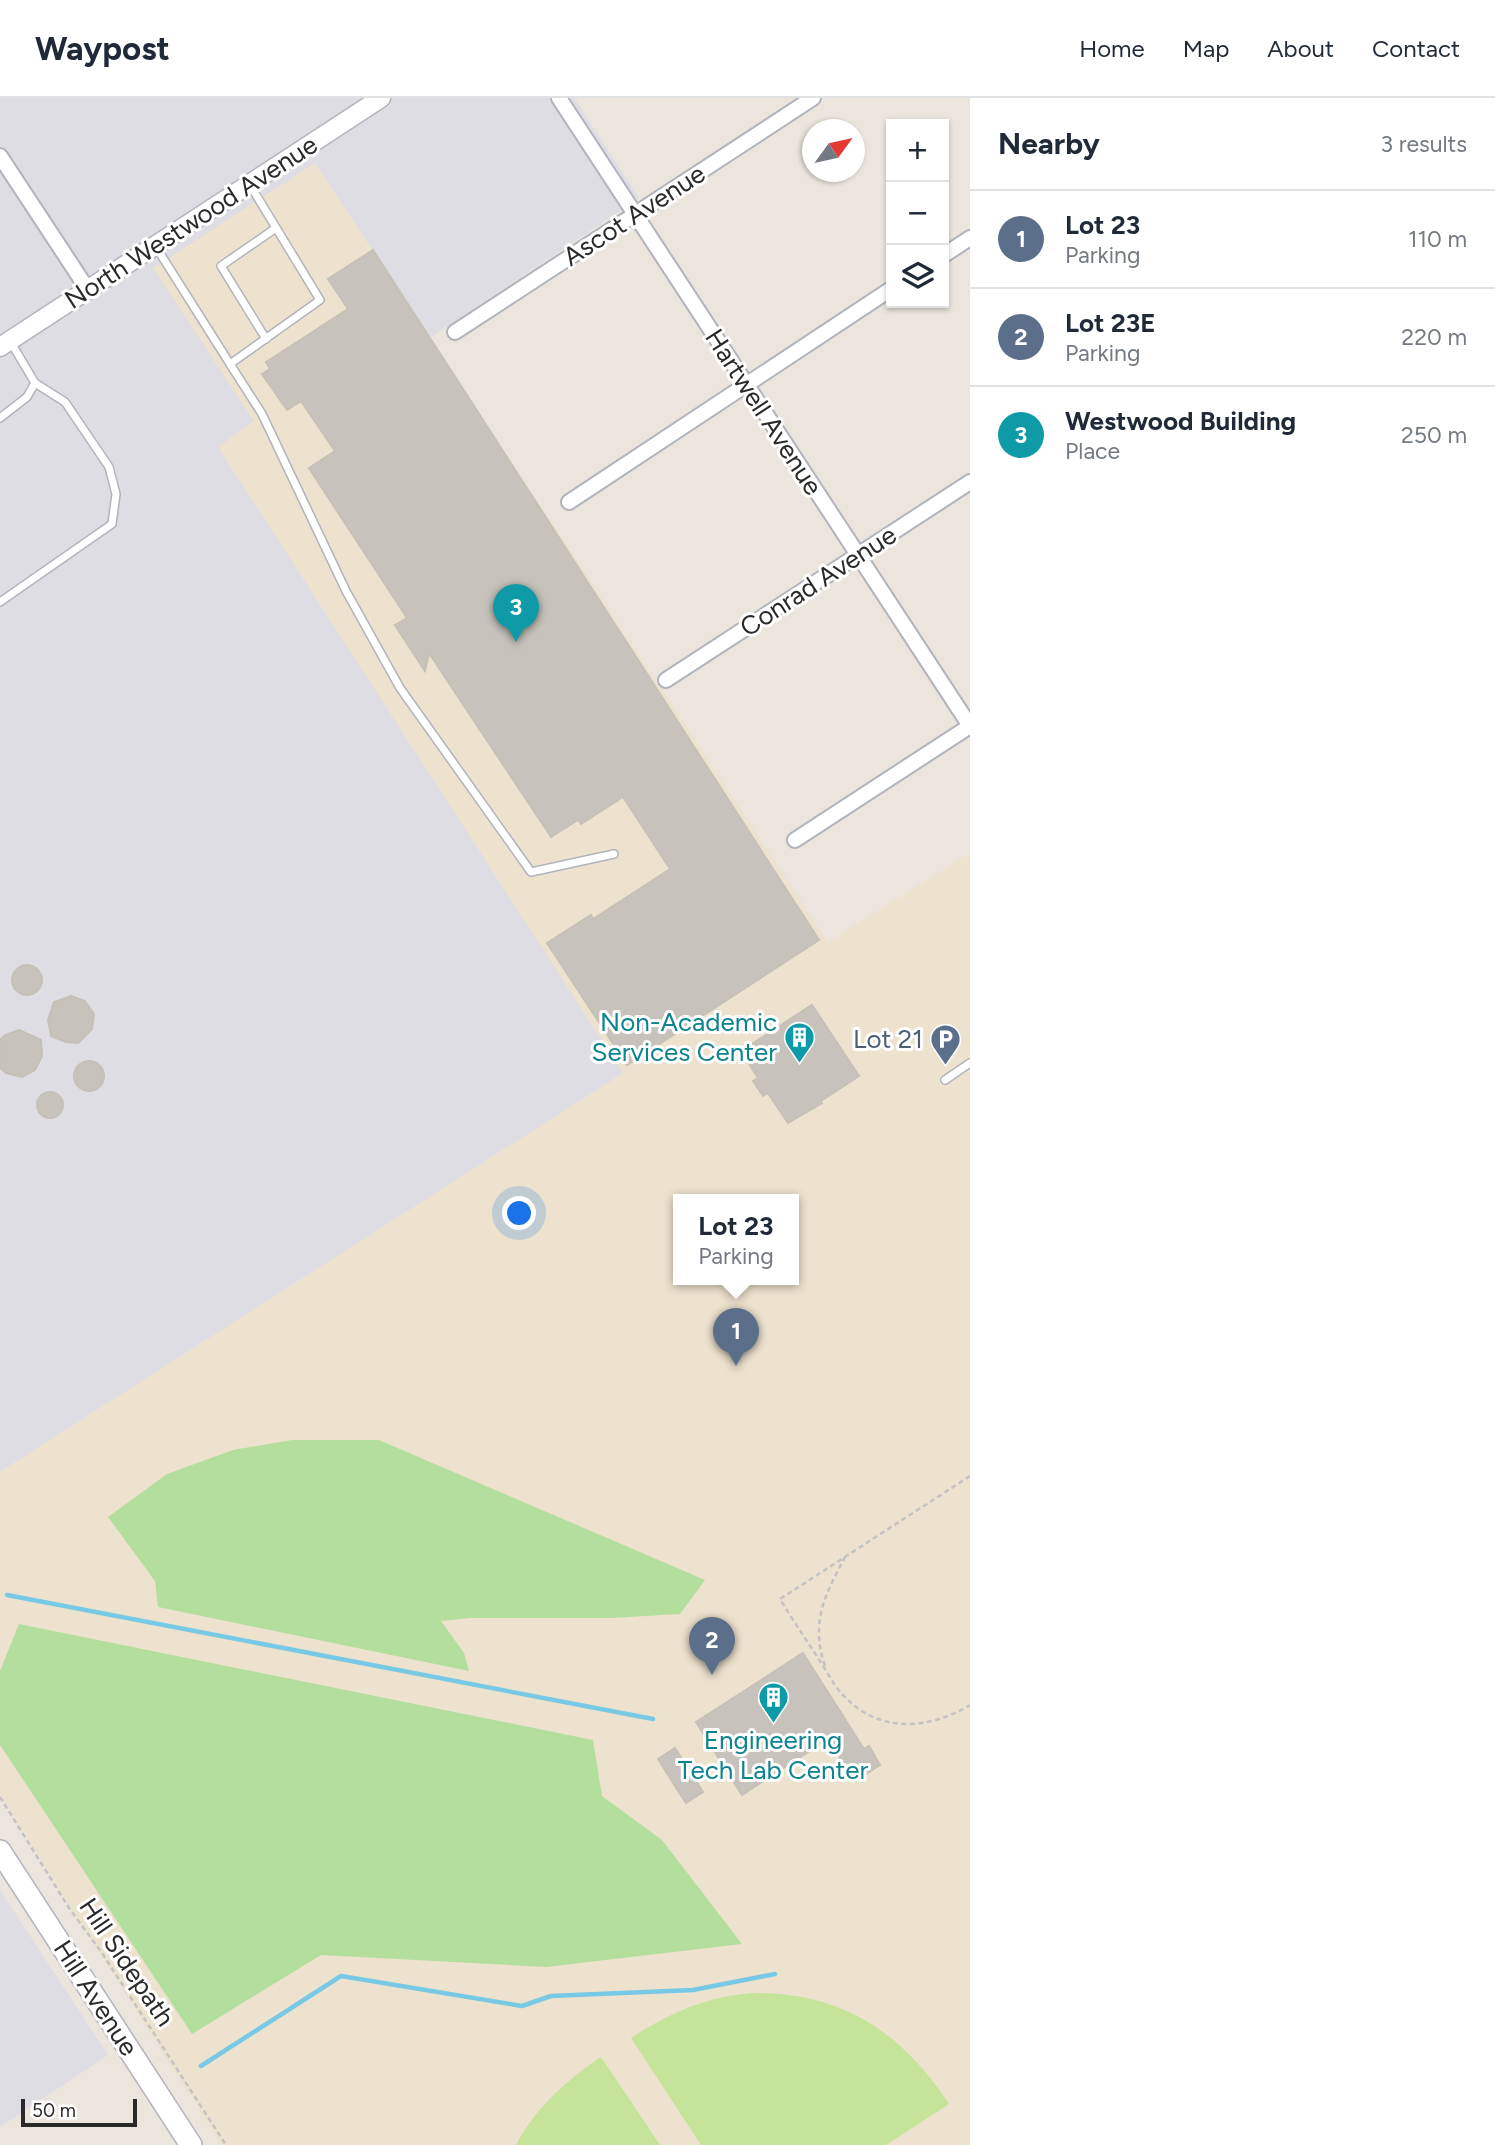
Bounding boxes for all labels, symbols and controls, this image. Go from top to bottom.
text: Waypost [35,29,170,68]
text: Home [1079,34,1145,63]
text: Map [1183,34,1229,63]
text: About [1267,34,1334,63]
text: Contact [1372,34,1460,63]
north arrow [802,119,865,182]
map controls [886,119,949,308]
button: + [886,119,949,182]
text: Nearby [998,125,1100,162]
street label: North Westwood Avenue [59,128,323,316]
text: 3 results [1380,130,1467,158]
street label: Ascot Avenue [557,157,711,273]
button: − [886,182,949,245]
text: Lot 23 [1065,209,1140,241]
text: 1 [1016,225,1026,253]
text: 110 m [1408,225,1467,253]
text: Parking [1065,241,1140,269]
button: layers [886,245,949,308]
text: Lot 23E [1065,307,1156,339]
street label: Hartwell Avenue [698,323,830,501]
text: 2 [1014,323,1028,351]
text: 220 m [1401,323,1467,351]
text: Parking [1065,339,1140,367]
text: Westwood Building [1065,405,1296,437]
text: 3 [1015,421,1027,449]
text: 250 m [1401,421,1467,449]
text: Place [1065,437,1120,465]
street label: Conrad Avenue [734,519,902,643]
pin: 3 [493,584,539,642]
place label: Non-Academic Services Center [592,1006,777,1068]
building icon: Non-Academic Services Center [783,1020,817,1064]
parking icon: Lot 21 [929,1022,963,1066]
place label: Lot 21 [853,1023,923,1055]
popup [673,1194,799,1285]
your location [502,1196,536,1230]
text: Lot 23 [698,1210,774,1242]
text: Parking [698,1242,774,1270]
pin: 1 [713,1308,759,1366]
pin: 2 [689,1617,735,1675]
building icon: Engineering Tech Lab Center [756,1680,790,1724]
place label: Engineering Tech Lab Center [678,1724,868,1786]
street label: Hill Sidepath [72,1892,182,2032]
street label: Hill Avenue [47,1934,145,2062]
scale bar [21,2096,136,2128]
text: 50 m [32,2099,76,2122]

